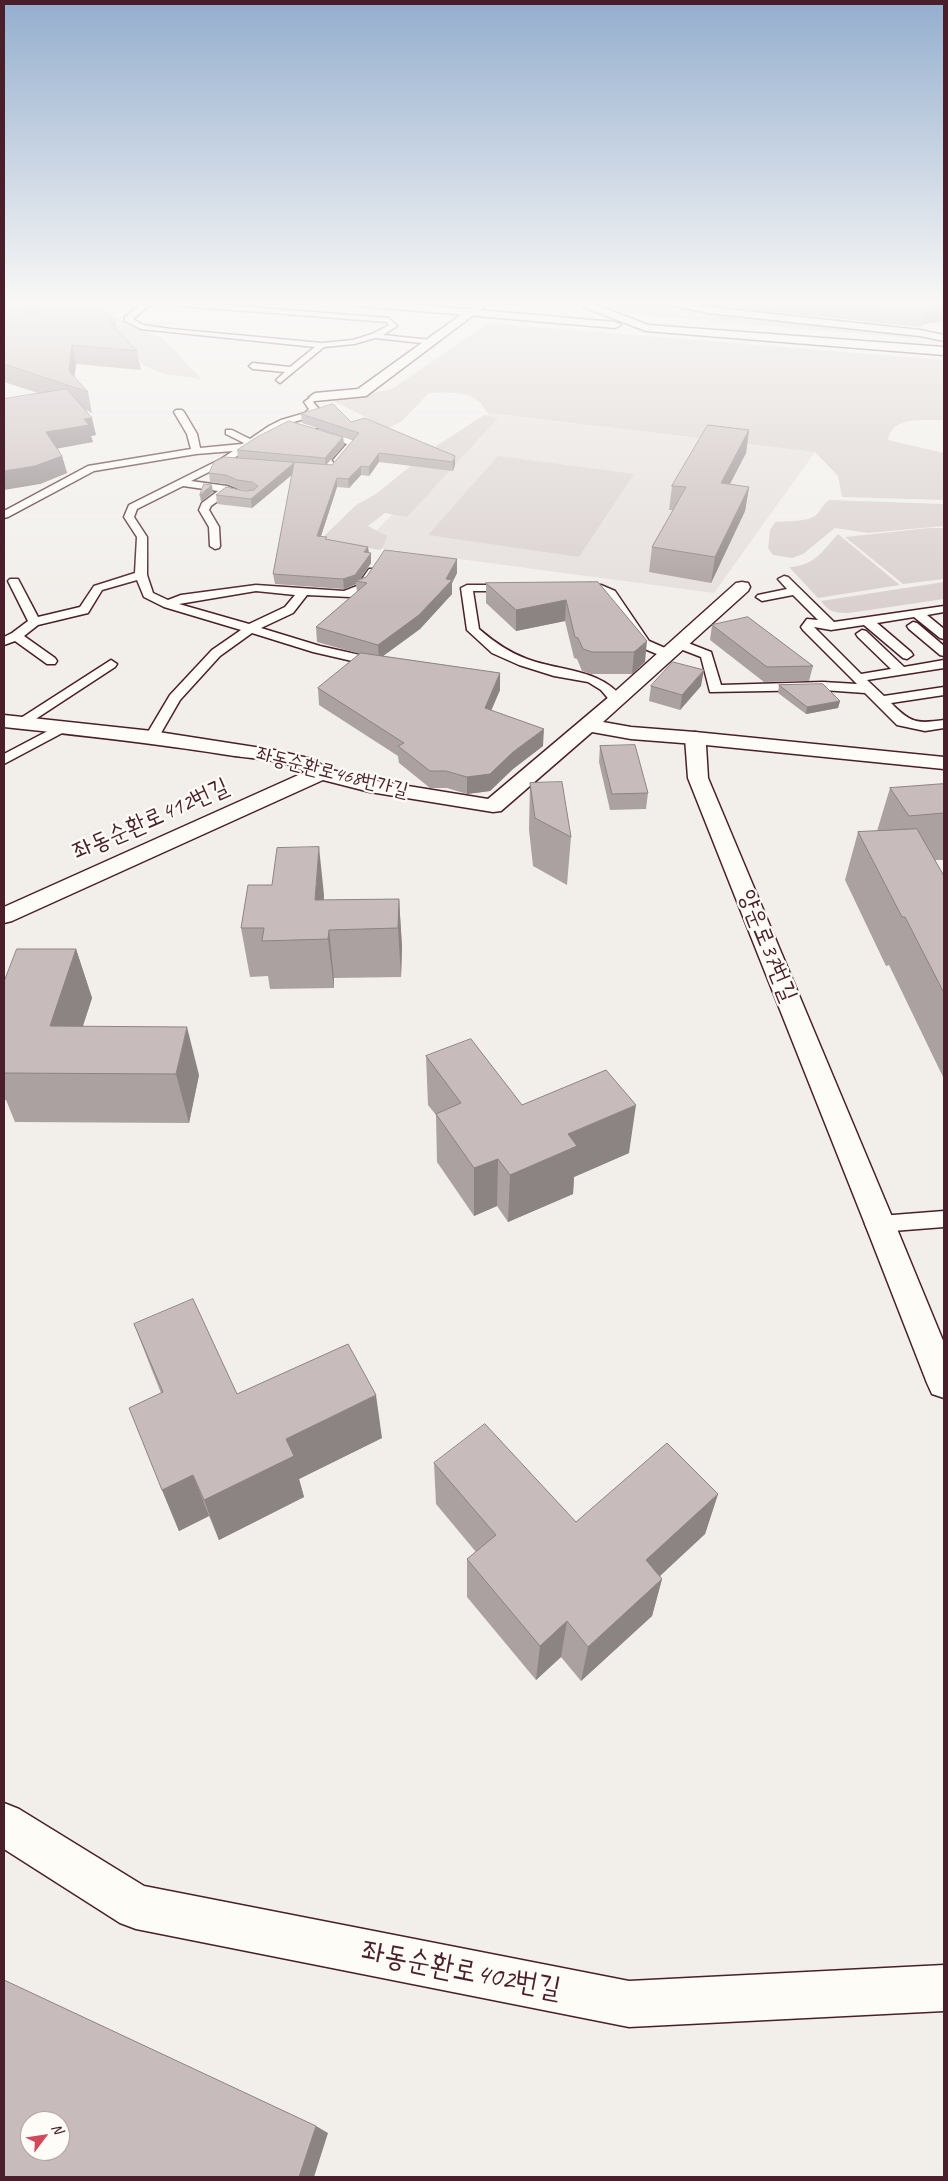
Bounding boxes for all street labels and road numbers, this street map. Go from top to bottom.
street label: 좌동순환로468번가길 [254,743,410,803]
street label: 좌동순환로412번길 [69,773,233,867]
street label: 양운로37번길 [732,886,802,1006]
street label: 좌동순환로402번길 [358,1935,564,2007]

